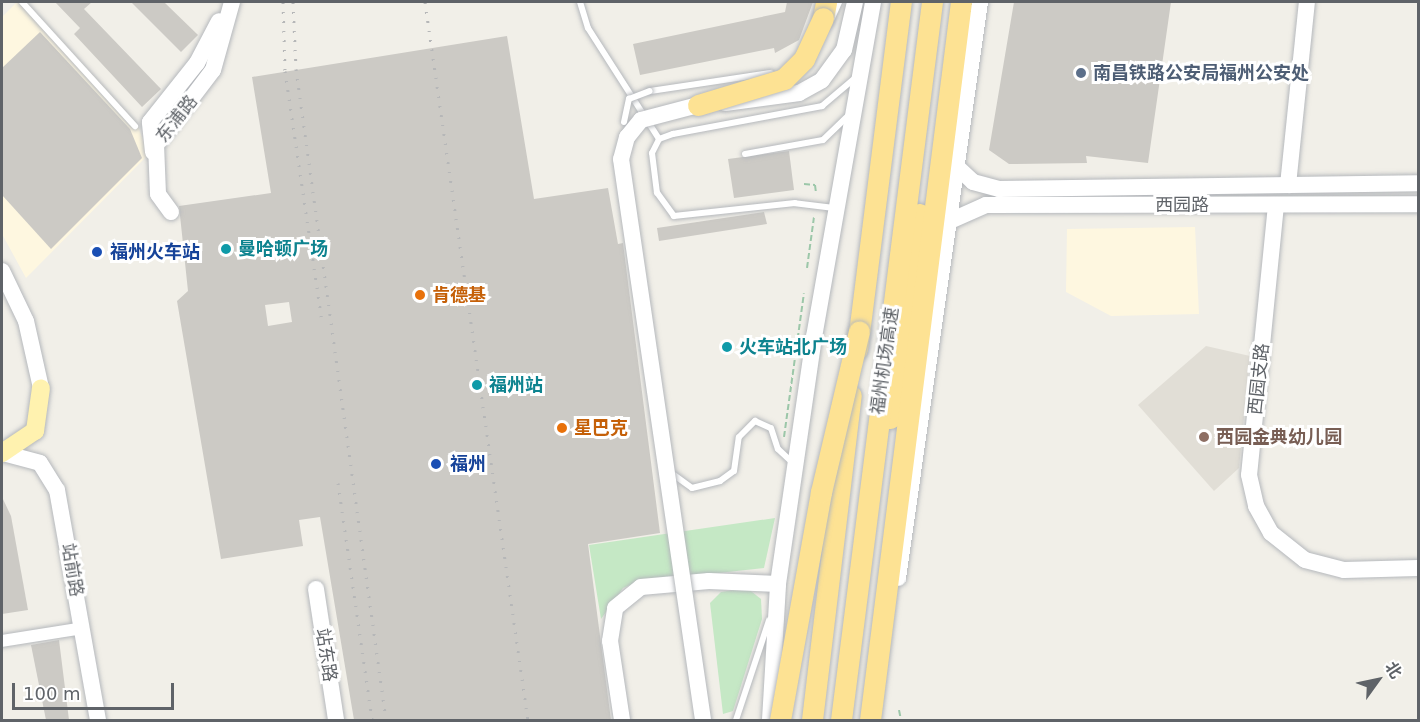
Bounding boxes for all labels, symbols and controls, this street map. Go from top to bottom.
place label: 南昌铁路公安局福州公安处 [1093,62,1309,84]
marker: 南昌铁路公安局福州公安处 [1074,66,1088,80]
street label: 东浦路 [152,91,202,147]
street label: 西园路 [1155,194,1209,216]
place label: 曼哈顿广场 [238,238,328,260]
place label: 福州火车站 [110,241,200,263]
marker: 曼哈顿广场 [219,242,233,256]
marker: 福州火车站 [88,243,106,261]
place label: 肯德基 [432,284,486,306]
marker: 肯德基 [413,288,427,302]
street label: 福州机场高速 [867,306,903,416]
place label: 火车站北广场 [739,336,847,358]
marker: 火车站北广场 [720,340,734,354]
street label: 西园支路 [1244,342,1274,416]
place label: 福州站 [489,374,543,396]
marker: 福州站 [470,378,484,392]
place label: 星巴克 [574,417,628,439]
marker: 星巴克 [555,421,569,435]
place label: 西园金典幼儿园 [1216,426,1342,448]
marker: 西园金典幼儿园 [1197,430,1211,444]
place label: 福州 [450,453,486,475]
marker: 福州 [427,455,445,473]
street label: 站前路 [57,542,87,598]
street label: 站东路 [311,627,341,683]
north arrow [1348,650,1408,710]
text: 北 [1381,658,1406,682]
scale bar [15,671,177,709]
text: 100 m [23,683,81,704]

